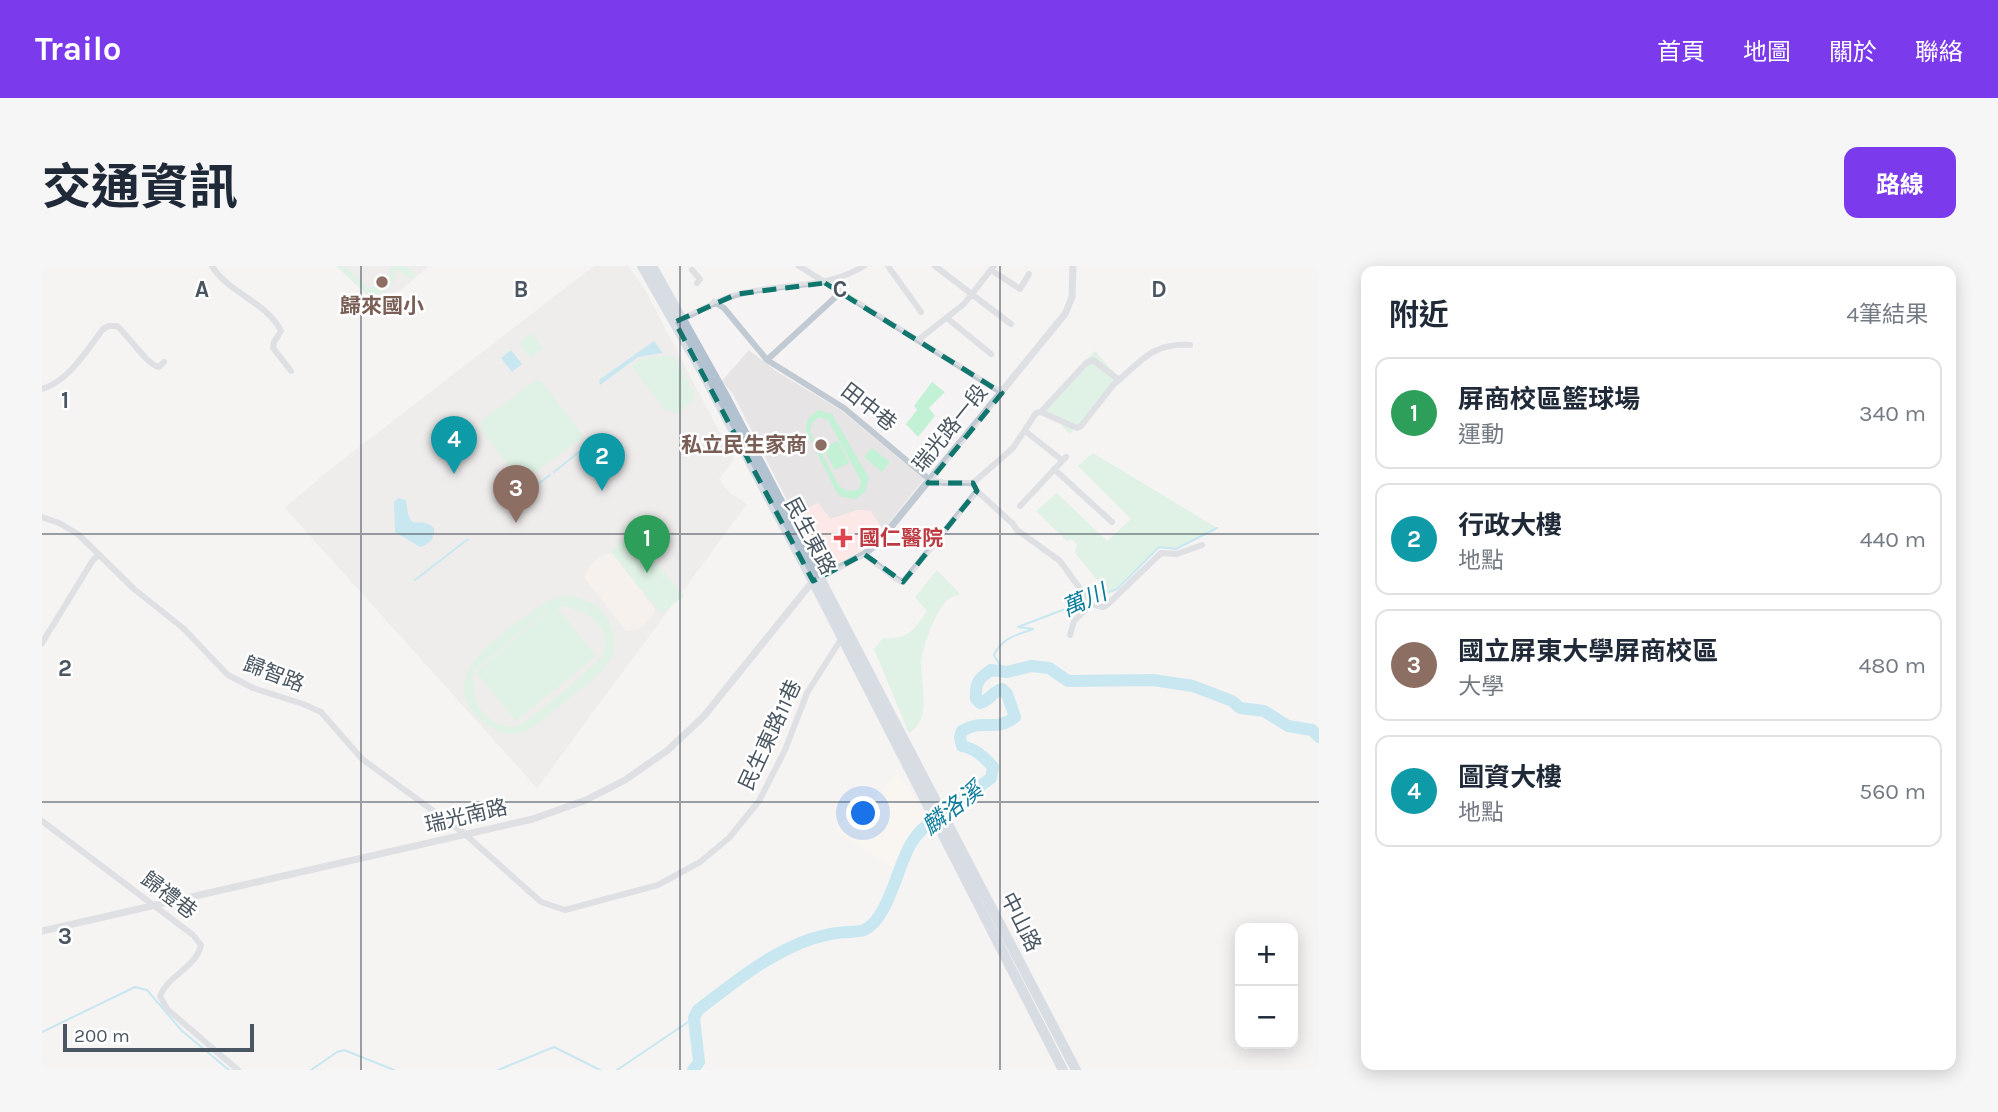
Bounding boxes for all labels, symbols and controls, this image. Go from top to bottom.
text: Trailo [35,30,122,68]
text: 首頁 [1657,38,1705,66]
text: 地圖 [1743,38,1791,66]
text: 關於 [1829,38,1877,66]
text: 聯絡 [1915,38,1963,66]
button: 路線 [1844,147,1956,218]
text: 交通資訊 [42,159,238,216]
marker: 歸來國小 [374,274,390,290]
text: A [195,276,209,303]
text: B [514,276,528,303]
text: C [833,276,847,303]
text: D [1151,276,1167,303]
place label: 歸來國小 [340,294,424,318]
text: 附近 [1389,297,1449,333]
text: 4筆結果 [1846,301,1928,328]
street label: 田中巷 [837,378,901,436]
street label: 瑞光路一段 [908,380,992,476]
text: 屏商校區籃球場 [1458,384,1640,415]
text: 1 [61,387,69,414]
text: 1 [1410,400,1418,427]
text: 340 m [1859,400,1926,427]
pin: 4 [431,416,477,474]
text: 運動 [1458,421,1504,448]
pin: 2 [579,433,625,491]
place label: 私立民生家商 [681,433,807,457]
marker: 私立民生家商 [813,437,829,453]
pin: 3 [493,465,539,523]
street label: 民生東路 [780,493,840,579]
text: 行政大樓 [1458,510,1562,541]
pin: 1 [624,515,670,573]
place label: 國仁醫院 [859,526,943,550]
text: 2 [1407,526,1421,553]
text: 440 m [1860,526,1926,553]
marker: 國仁醫院 [833,528,853,548]
text: 地點 [1458,547,1504,574]
water label: 萬川 [1058,578,1113,622]
text: 國立屏東大學屏商校區 [1458,636,1718,667]
street label: 歸智路 [240,652,308,696]
text: 3 [1407,652,1421,679]
text: 480 m [1858,652,1926,679]
text: 2 [58,655,72,682]
text: 大學 [1458,673,1504,700]
street label: 民生東路11巷 [734,676,806,794]
text: 圖資大樓 [1458,762,1562,793]
water label: 麟洛溪 [917,775,990,840]
text: 4 [1407,778,1421,805]
text: 560 m [1859,778,1926,805]
street label: 瑞光南路 [422,795,510,837]
your location [846,796,880,830]
text: 地點 [1458,799,1504,826]
street label: 歸禮巷 [137,866,201,924]
street label: 中山路 [996,888,1046,956]
text: 3 [58,923,72,950]
map controls [1235,923,1298,1049]
button: + [1235,923,1298,986]
button: − [1235,986,1298,1049]
scale bar [63,1021,254,1053]
text: 200 m [74,1025,130,1047]

